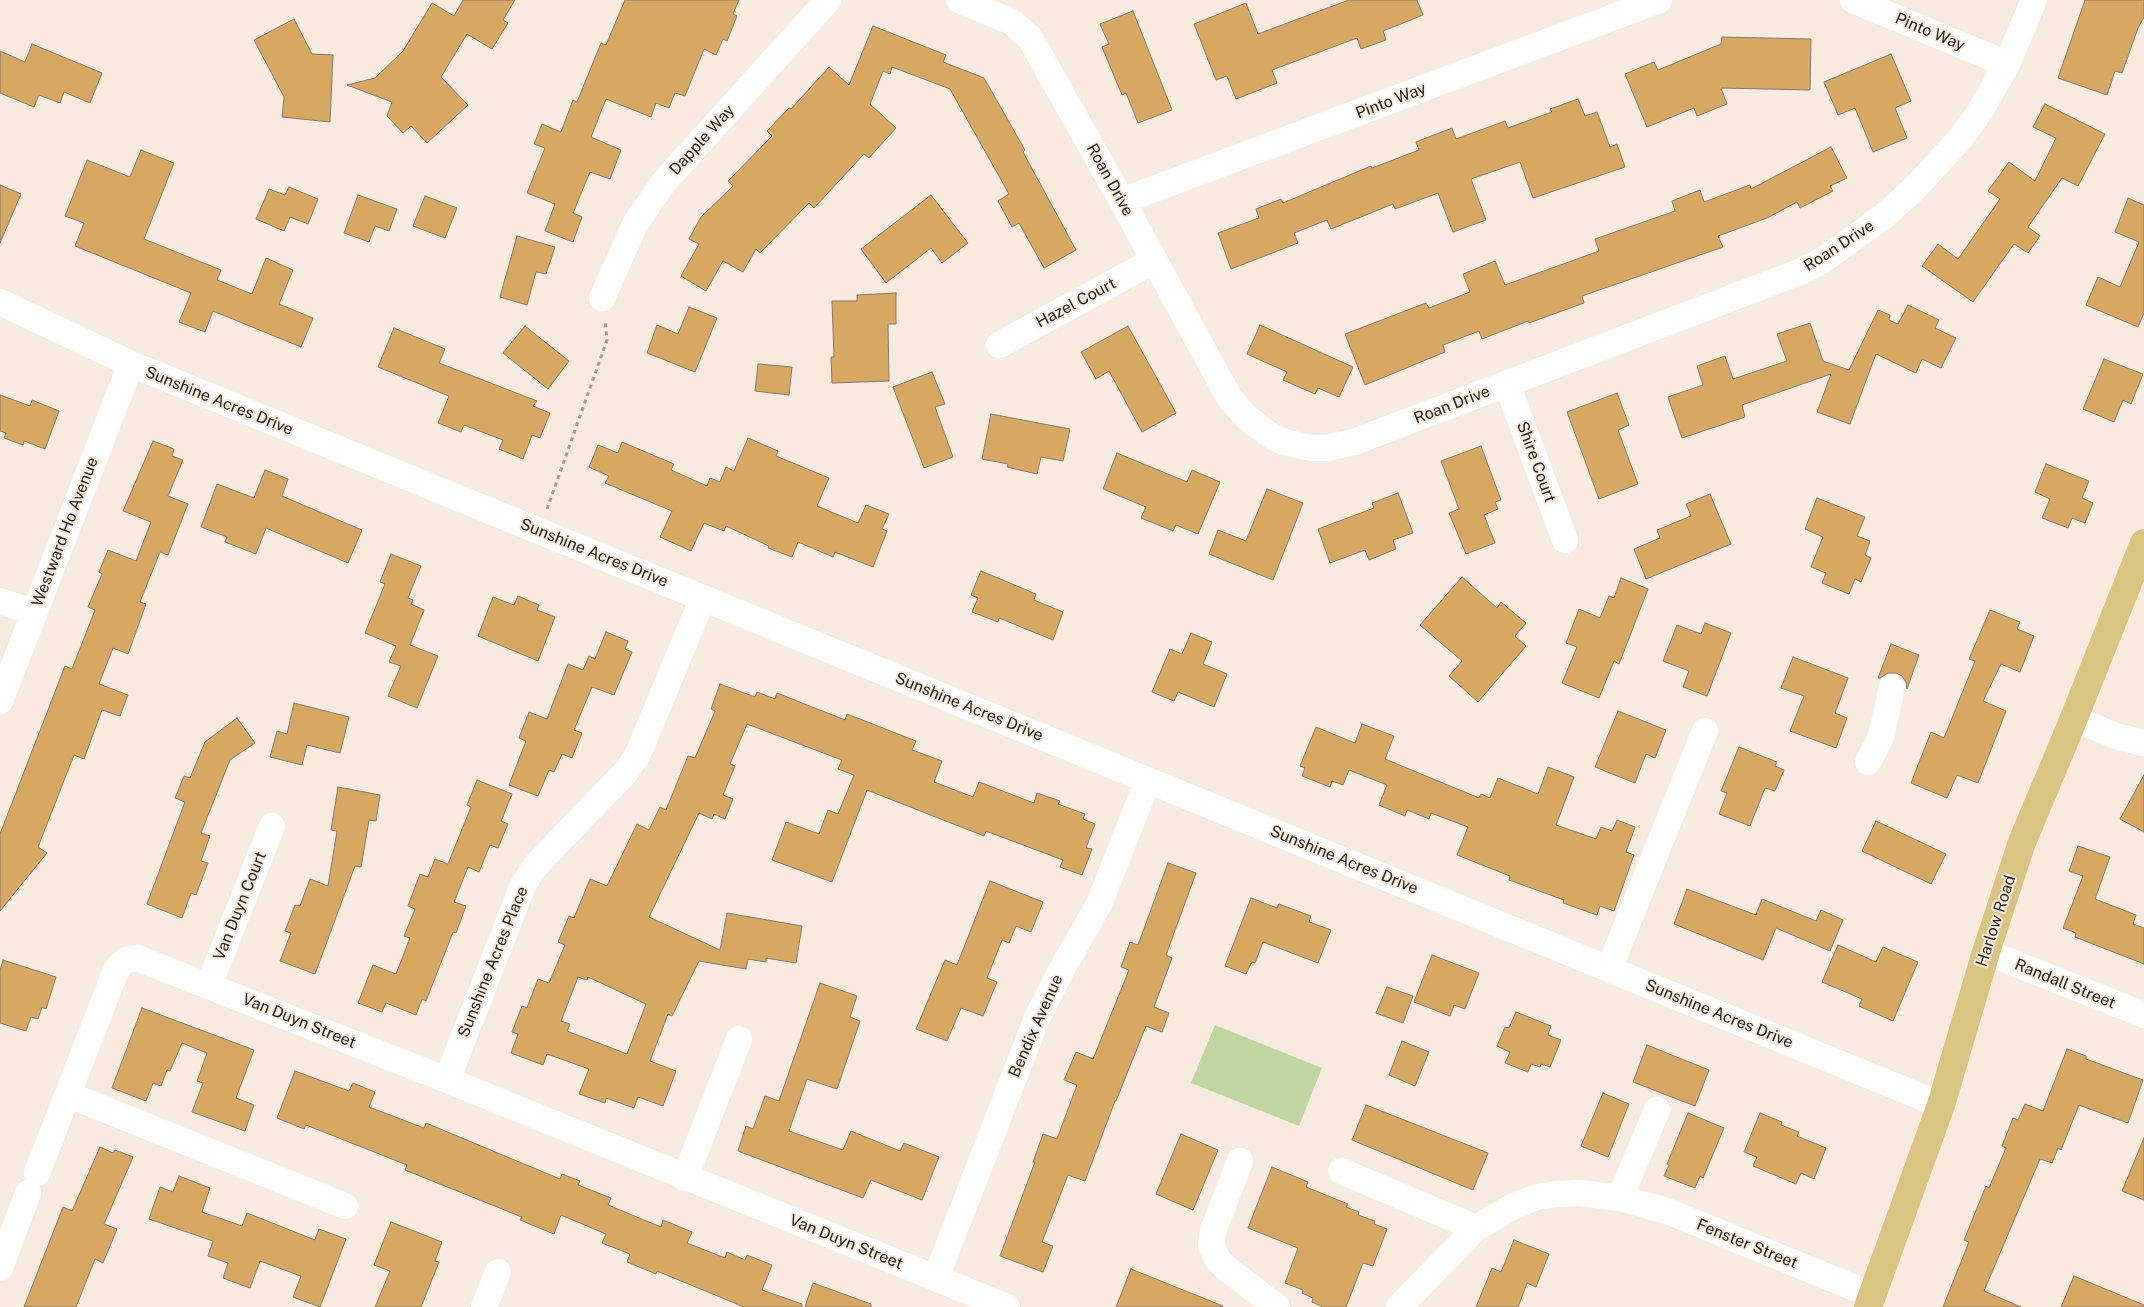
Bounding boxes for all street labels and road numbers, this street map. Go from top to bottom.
street label: Pinto Way [1892,9,1968,55]
street label: Pinto Way [1353,79,1429,123]
street label: Dapple Way [665,101,739,179]
street label: Roan Drive [1082,140,1138,220]
street label: Roan Drive [1800,216,1878,276]
street label: Hazel Court [1033,274,1119,332]
street label: Sunshine Acres Drive [142,363,296,439]
street label: Roan Drive [1411,382,1493,428]
street label: Shire Court [1512,419,1560,505]
street label: Westward Ho Avenue [28,455,102,609]
street label: Sunshine Acres Drive [517,515,671,591]
street label: Sunshine Acres Drive [892,669,1046,745]
street label: Sunshine Acres Drive [1267,822,1421,898]
street label: Van Duyn Court [209,849,271,963]
street label: Harlow Road [1972,873,2020,969]
street label: Sunshine Acres Place [454,884,532,1040]
street label: Randall Street [2012,955,2118,1013]
street label: Bendix Avenue [1005,972,1067,1080]
street label: Sunshine Acres Drive [1642,976,1796,1052]
street label: Van Duyn Street [239,989,359,1053]
street label: Van Duyn Street [786,1210,906,1274]
street label: Fenster Street [1694,1215,1800,1273]

